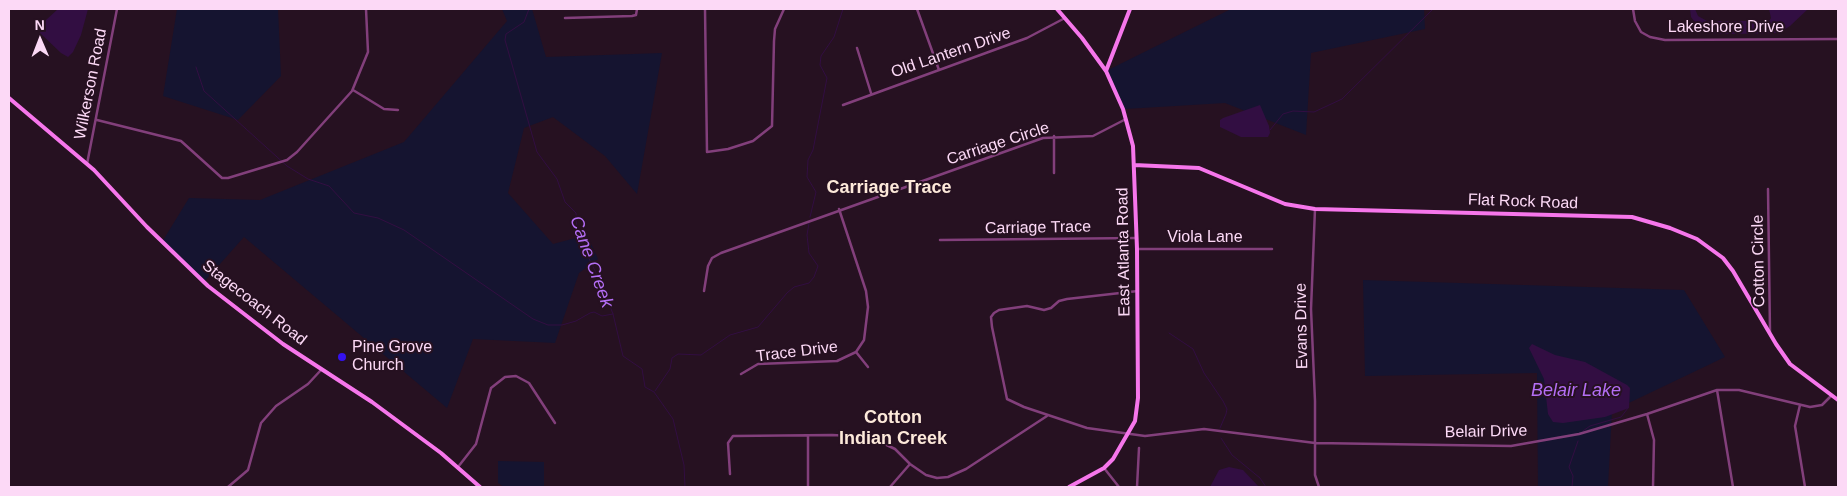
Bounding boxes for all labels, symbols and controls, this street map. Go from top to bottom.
north arrow [15,15,65,65]
text: N [35,17,45,33]
street label: Lakeshore Drive [1668,18,1784,38]
street label: Old Lantern Drive [889,24,1013,82]
street label: Wilkerson Road [71,27,111,141]
street label: Carriage Circle [944,118,1052,170]
district label: Carriage Trace [826,177,952,199]
street label: East Atlanta Road [1113,187,1135,317]
street label: Flat Rock Road [1468,190,1578,214]
water label: Cane Creek [564,213,618,311]
street label: Cotton Circle [1749,215,1769,307]
street label: Carriage Trace [985,217,1091,239]
street label: Viola Lane [1167,228,1243,248]
street label: Stagecoach Road [198,256,310,350]
street label: Evans Drive [1292,283,1312,369]
street label: Trace Drive [755,337,839,367]
place label: Pine Grove Church [352,338,432,376]
marker: Pine Grove Church [336,351,348,363]
water label: Belair Lake [1531,380,1621,402]
district label: Cotton Indian Creek [839,407,947,449]
street label: Belair Drive [1444,422,1528,442]

